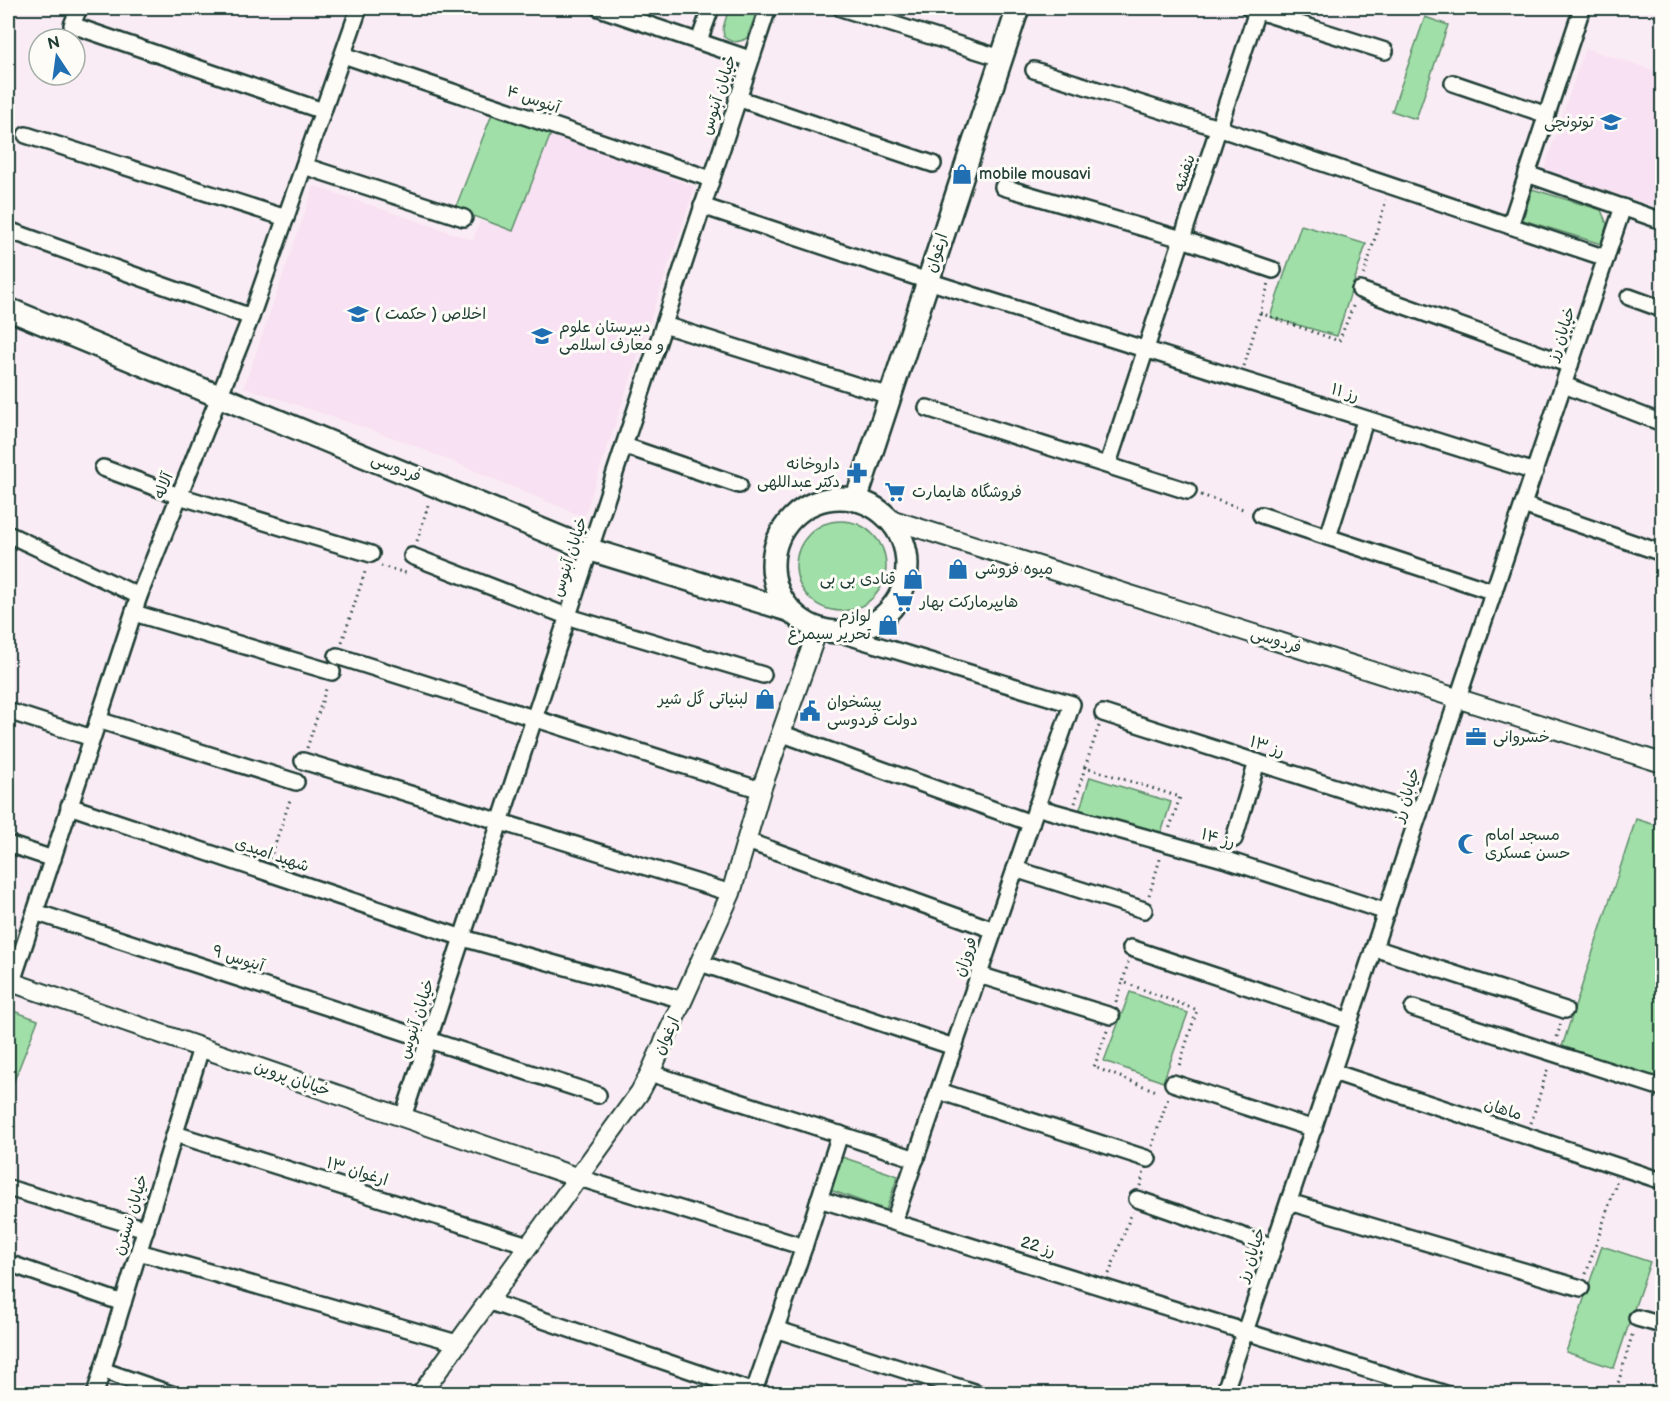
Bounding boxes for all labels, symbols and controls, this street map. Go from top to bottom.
north arrow [27,27,87,87]
text: N [46,33,62,54]
street label: خیابان آبنوس [697,53,741,137]
street label: آبنوس ۴ [504,82,563,118]
school or university icon: توتونچی [1599,110,1623,134]
place label: توتونچی [1544,113,1594,132]
street label: بنفشه [1170,152,1200,194]
shop icon: mobile mousavi [950,162,974,186]
place label: mobile mousavi [979,165,1091,184]
street label: ارغوان [922,231,952,275]
school or university icon: اخلاص ( حکمت ) [346,302,370,326]
street label: خیابان رز [1543,304,1580,366]
place label: اخلاص ( حکمت ) [375,305,486,324]
place label: دبیرستان علوم و معارف اسلامی [559,318,664,355]
school or university icon: دبیرستان علوم و معارف اسلامی [530,324,554,348]
street label: رز ۱۱ [1329,380,1361,406]
street label: فردوسی [368,449,424,487]
place label: داروخانه دکتر عبداللهی [757,455,840,492]
pharmacy icon: داروخانه دکتر عبداللهی [845,461,869,485]
street label: آلاله [150,469,178,502]
supermarket icon: فروشگاه هایمارت [883,480,907,504]
place label: فروشگاه هایمارت [912,482,1022,502]
street label: خیابان آبنوس [548,515,592,599]
shop icon: میوه فروشی [946,557,970,581]
place label: میوه فروشی [975,560,1053,579]
shop icon: قنادی بی بی [901,567,925,591]
place label: قنادی بی بی [820,570,896,589]
supermarket icon: هایپرمارکت بهار [891,590,915,614]
place label: هایپرمارکت بهار [918,593,1018,612]
place label: لوازم تحریر سیمرغ [788,607,871,645]
shop icon: لوازم تحریر سیمرغ [876,613,900,637]
street label: فردوسی [1248,624,1304,658]
shop icon: لبنیاتی گل شیر [753,687,777,711]
place label: لبنیاتی گل شیر [656,689,748,709]
place label: پیشخوان دولت فردوسی [827,693,918,730]
public building icon: پیشخوان دولت فردوسی [798,699,822,723]
office icon: خسروانی [1464,725,1488,749]
place label: خسروانی [1493,728,1550,747]
street label: رز ۱۳ [1247,732,1287,762]
street label: خیابان رز [1389,765,1425,827]
street label: رز ۱۴ [1199,825,1237,853]
place label: مسجد امام حسن عسکری [1485,826,1570,863]
mosque icon: مسجد امام حسن عسکری [1456,832,1480,856]
street label: شهید امیدی [232,833,312,877]
street label: فروزان [950,935,982,979]
street label: آبنوس ۹ [210,942,267,977]
street label: خیابان آبنوس [395,977,439,1061]
street label: ارغوان [650,1014,684,1058]
street label: خیابان پروین [252,1057,332,1101]
street label: ماهان [1482,1095,1524,1125]
street label: ارغوان ۱۳ [324,1154,390,1190]
street label: خیابان نسترن [110,1172,152,1258]
street label: خیابان رز [1233,1225,1270,1287]
street label: رز 22 [1018,1233,1058,1261]

